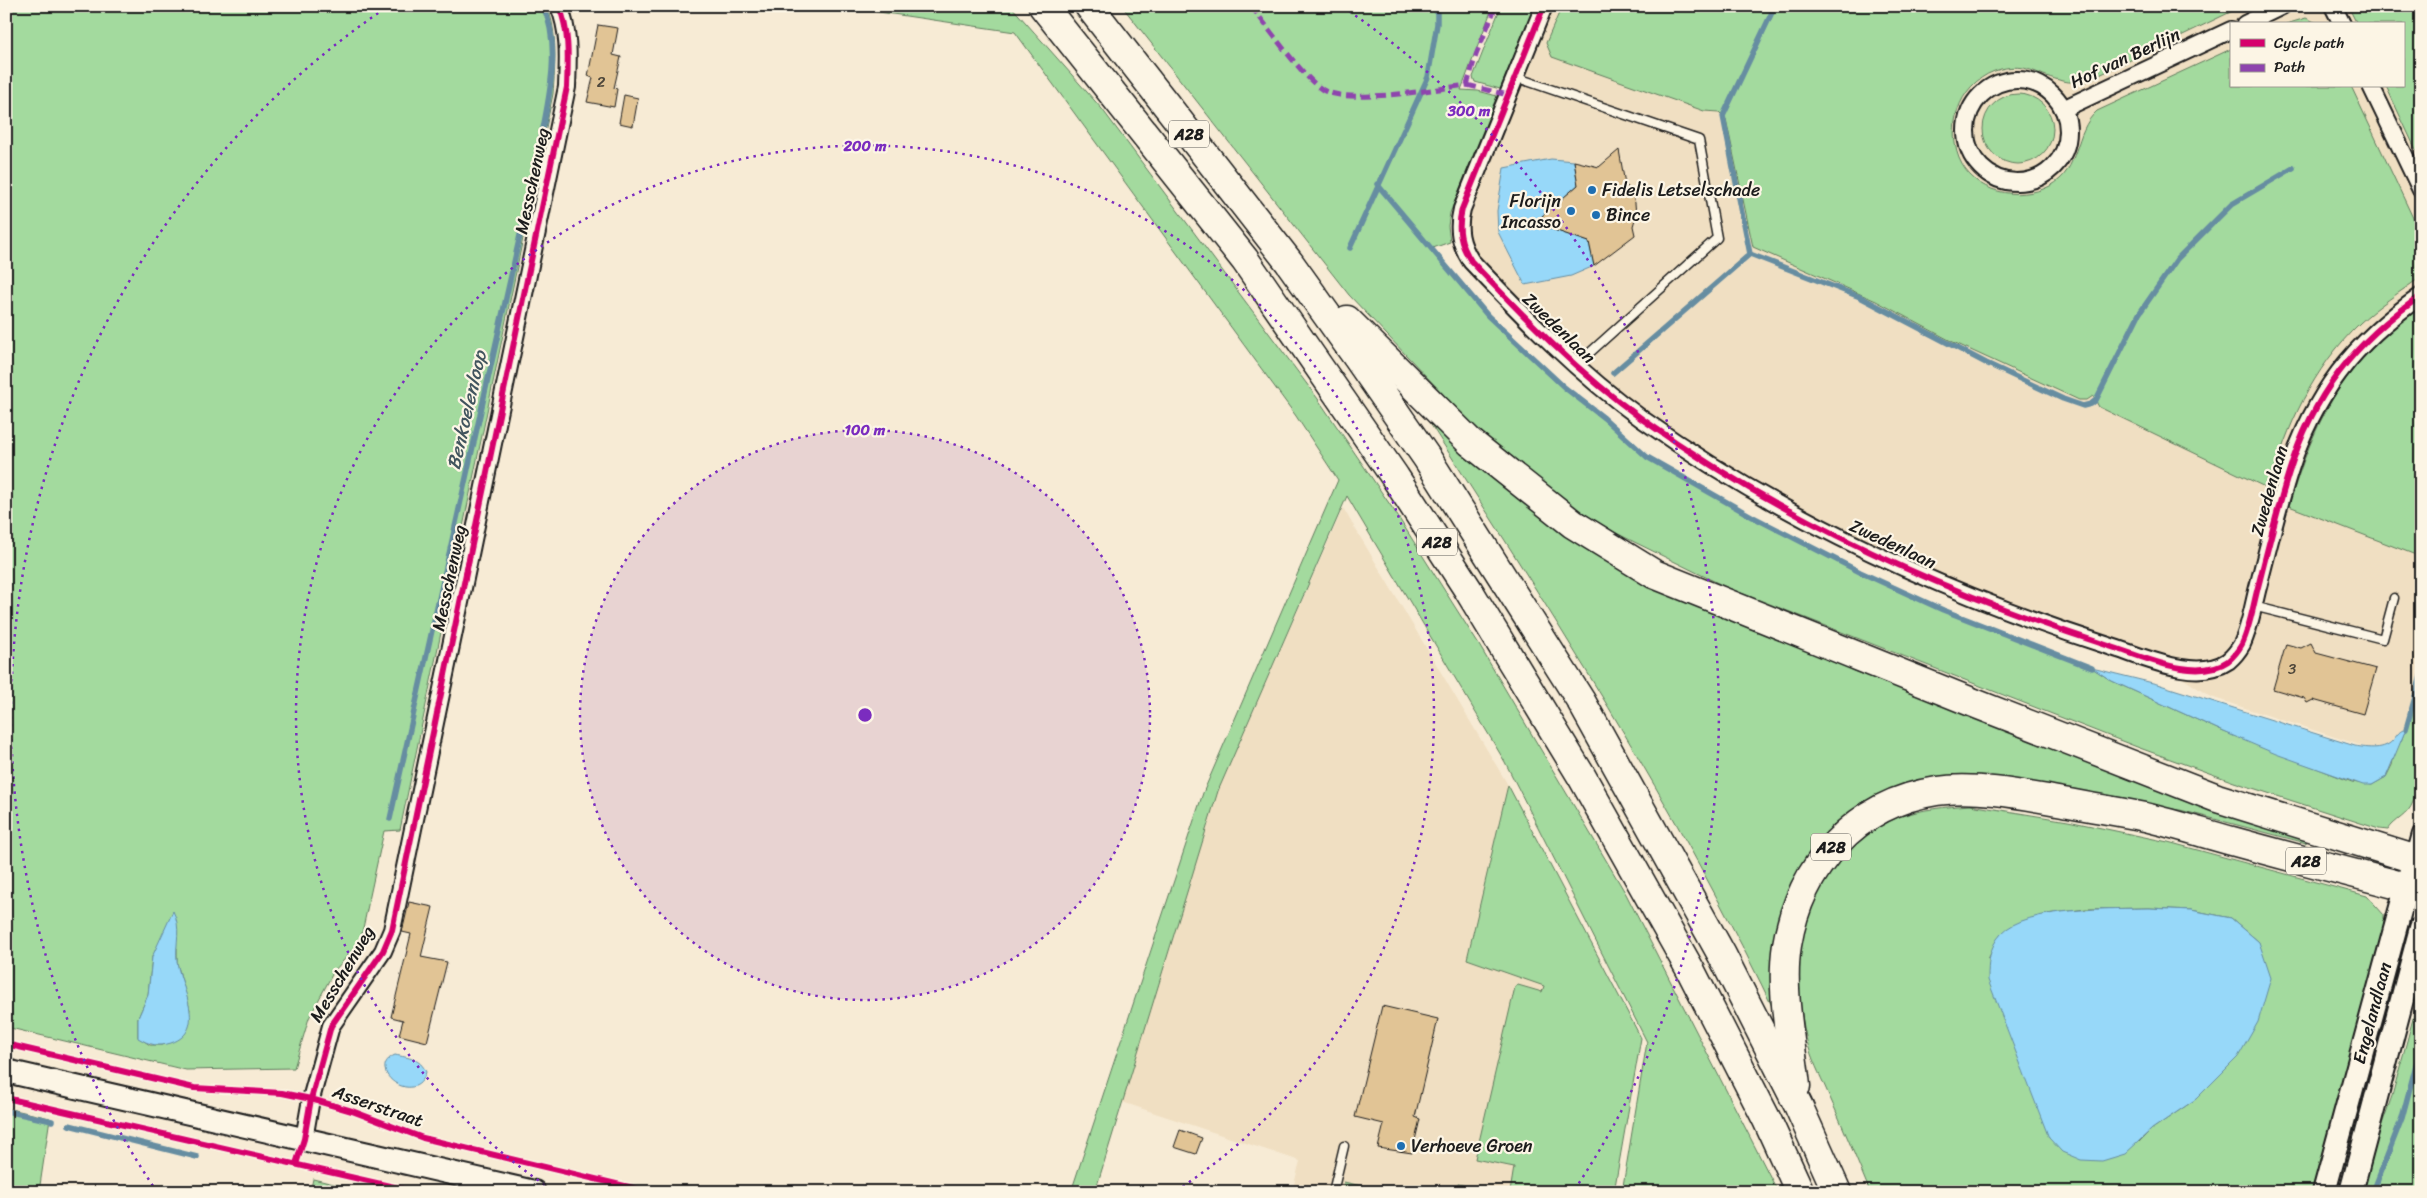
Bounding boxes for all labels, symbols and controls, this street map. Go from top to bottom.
street label: Hof van Berlijn [2064,18,2186,98]
legend [2230,22,2404,88]
text: Cycle path [2274,30,2345,56]
text: Path [2274,54,2305,80]
house number: 2 [597,69,606,95]
text: 300 m [1447,98,1491,124]
road number: A28 [1169,120,1209,148]
street label: Messchenweg [505,125,559,237]
text: 200 m [842,133,887,159]
place label: Fidelis Letselschade [1602,174,1760,206]
marker: Fidelis Letselschade [1586,184,1598,196]
place label: Florijn Incasso [1500,185,1561,238]
place label: Bince [1606,199,1650,231]
marker: Florijn Incasso [1565,205,1577,217]
marker: Bince [1590,209,1602,221]
street label: Zwedenlaan [1514,284,1604,372]
water label: Benkoelenloop [437,346,497,473]
text: 100 m [845,417,886,443]
street label: Zwedenlaan [2241,442,2297,540]
street label: Zwedenlaan [1844,510,1942,578]
street label: Messchenweg [422,522,476,634]
road number: A28 [1417,528,1457,556]
house number: 3 [2288,656,2296,682]
centre of rings [856,706,874,724]
road number: A28 [1811,834,1851,860]
road number: A28 [2286,848,2326,874]
street label: Messchenweg [300,919,384,1029]
street label: Engelandlaan [2343,958,2401,1068]
street label: Asserstraat [327,1075,428,1137]
place label: Verhoeve Groen [1411,1130,1533,1162]
marker: Verhoeve Groen [1395,1140,1407,1152]

